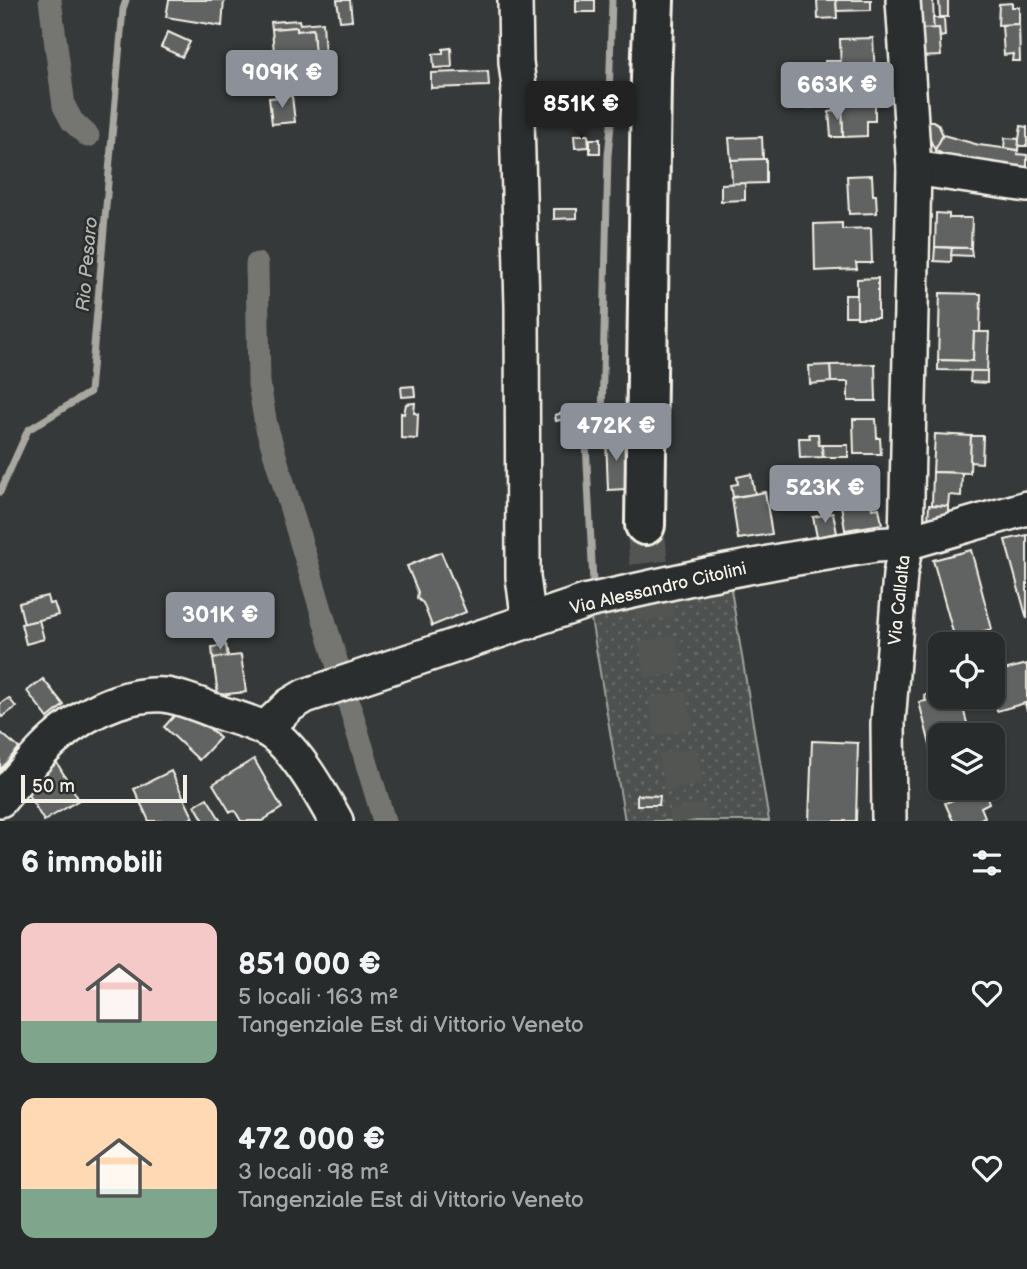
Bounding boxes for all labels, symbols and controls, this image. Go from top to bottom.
pin: 909K € [225,50,339,110]
text: 909K € [242,59,322,87]
pin: 663K € [780,62,894,122]
text: 663K € [797,71,877,99]
pin: 851K € [524,82,638,141]
text: 851K € [543,90,619,118]
water label: Rio Pesaro [72,216,103,312]
pin: 472K € [559,404,673,463]
text: 472K € [576,412,656,440]
pin: 523K € [768,466,882,525]
text: 523K € [785,474,865,502]
street label: Via Callalta [884,554,915,646]
street label: Via Alessandro Citolini [568,558,748,619]
pin: 301K € [163,592,277,652]
text: 301K € [182,601,258,629]
map controls [928,632,1005,800]
button: locate [928,632,1005,709]
button: layers [928,723,1005,800]
scale bar [21,772,187,804]
text: 50 m [32,775,75,798]
icon: filters [968,844,1006,882]
text: 6 immobili [21,845,163,881]
text: 851 000 € [238,947,381,983]
icon: home [77,951,161,1035]
icon: heart [968,974,1006,1012]
text: 5 locali · 163 m² [238,983,398,1011]
text: Tangenziale Est di Vittorio Veneto [238,1011,584,1039]
text: 472 000 € [238,1122,385,1158]
icon: home [77,1126,161,1210]
icon: heart [968,1149,1006,1187]
text: 3 locali · 98 m² [238,1158,389,1186]
text: Tangenziale Est di Vittorio Veneto [238,1186,584,1214]

